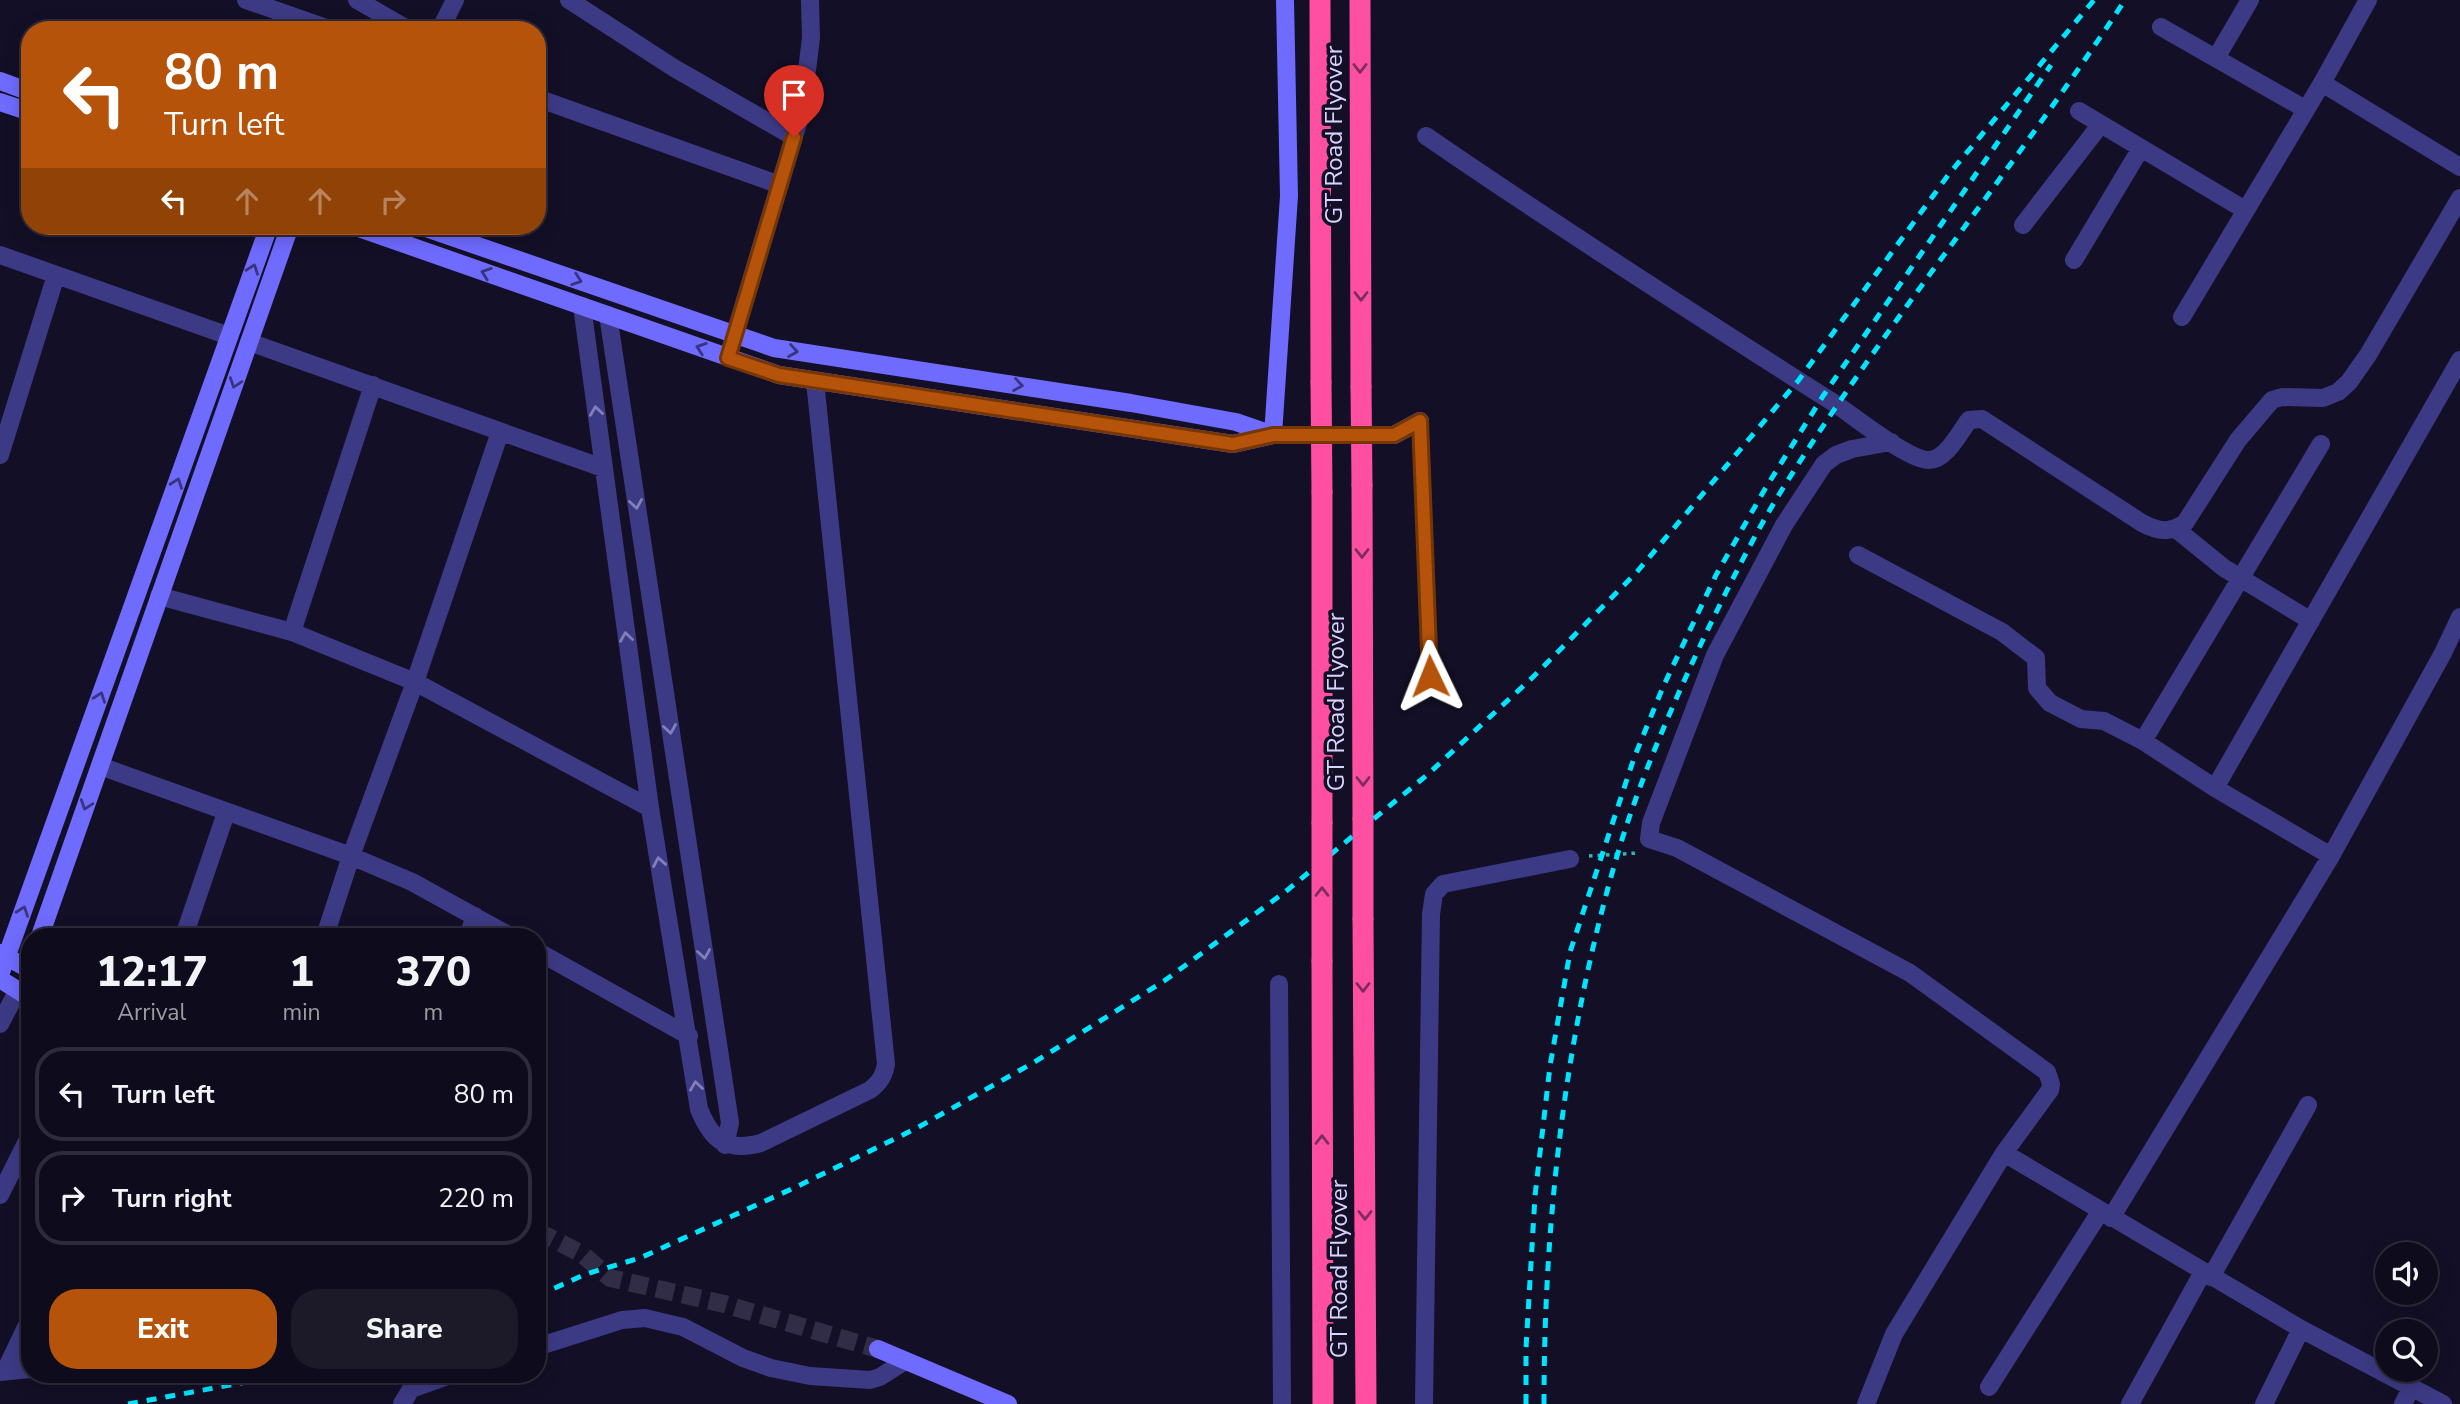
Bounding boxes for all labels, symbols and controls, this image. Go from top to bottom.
text: 80 m [164,39,279,106]
street label: GT Road Flyover [1318,45,1350,224]
icon: left [49,49,140,140]
one-way arrow [1352,63,1368,74]
pin [764,65,824,137]
icon: arrive [775,76,813,114]
text: Turn left [164,103,284,146]
icon: left [155,182,193,220]
icon: ahead [228,182,266,220]
icon: ahead [301,182,339,220]
icon: right [374,182,412,220]
one-way arrow [245,263,259,275]
one-way arrow [481,267,493,281]
one-way arrow [571,272,583,286]
one-way arrow [1353,291,1369,301]
one-way arrow [695,342,708,356]
one-way arrow [787,343,799,358]
one-way arrow [229,376,243,388]
one-way arrow [1012,377,1024,392]
one-way arrow [588,405,603,417]
one-way arrow [168,477,182,489]
one-way arrow [628,498,643,510]
one-way arrow [1354,548,1370,559]
street label: GT Road Flyover [1320,612,1352,791]
one-way arrow [619,631,634,642]
position arrow [1393,639,1467,713]
one-way arrow [92,691,106,703]
one-way arrow [662,723,677,735]
one-way arrow [1355,776,1371,786]
one-way arrow [80,799,94,811]
one-way arrow [652,856,667,868]
one-way arrow [1314,887,1330,897]
one-way arrow [15,905,29,918]
text: 12:17 [96,944,208,1001]
text: 1 [289,944,314,1001]
text: 370 [396,944,471,1001]
one-way arrow [696,948,711,960]
one-way arrow [1355,983,1371,993]
text: Arrival [117,997,186,1028]
text: min [283,997,321,1028]
text: m [423,997,443,1028]
icon: left [53,1075,91,1113]
text: Turn left [112,1077,215,1112]
text: 80 m [454,1077,514,1112]
one-way arrow [689,1080,704,1092]
one-way arrow [1314,1134,1330,1145]
icon: right [53,1179,91,1217]
street label: GT Road Flyover [1323,1179,1355,1358]
text: Turn right [112,1181,231,1216]
text: 220 m [438,1181,514,1216]
one-way arrow [1357,1210,1372,1221]
map controls [2375,1242,2438,1382]
button: sound [2375,1242,2438,1305]
button: Exit [49,1289,277,1369]
button: Share [291,1289,518,1369]
button: search [2375,1319,2438,1382]

